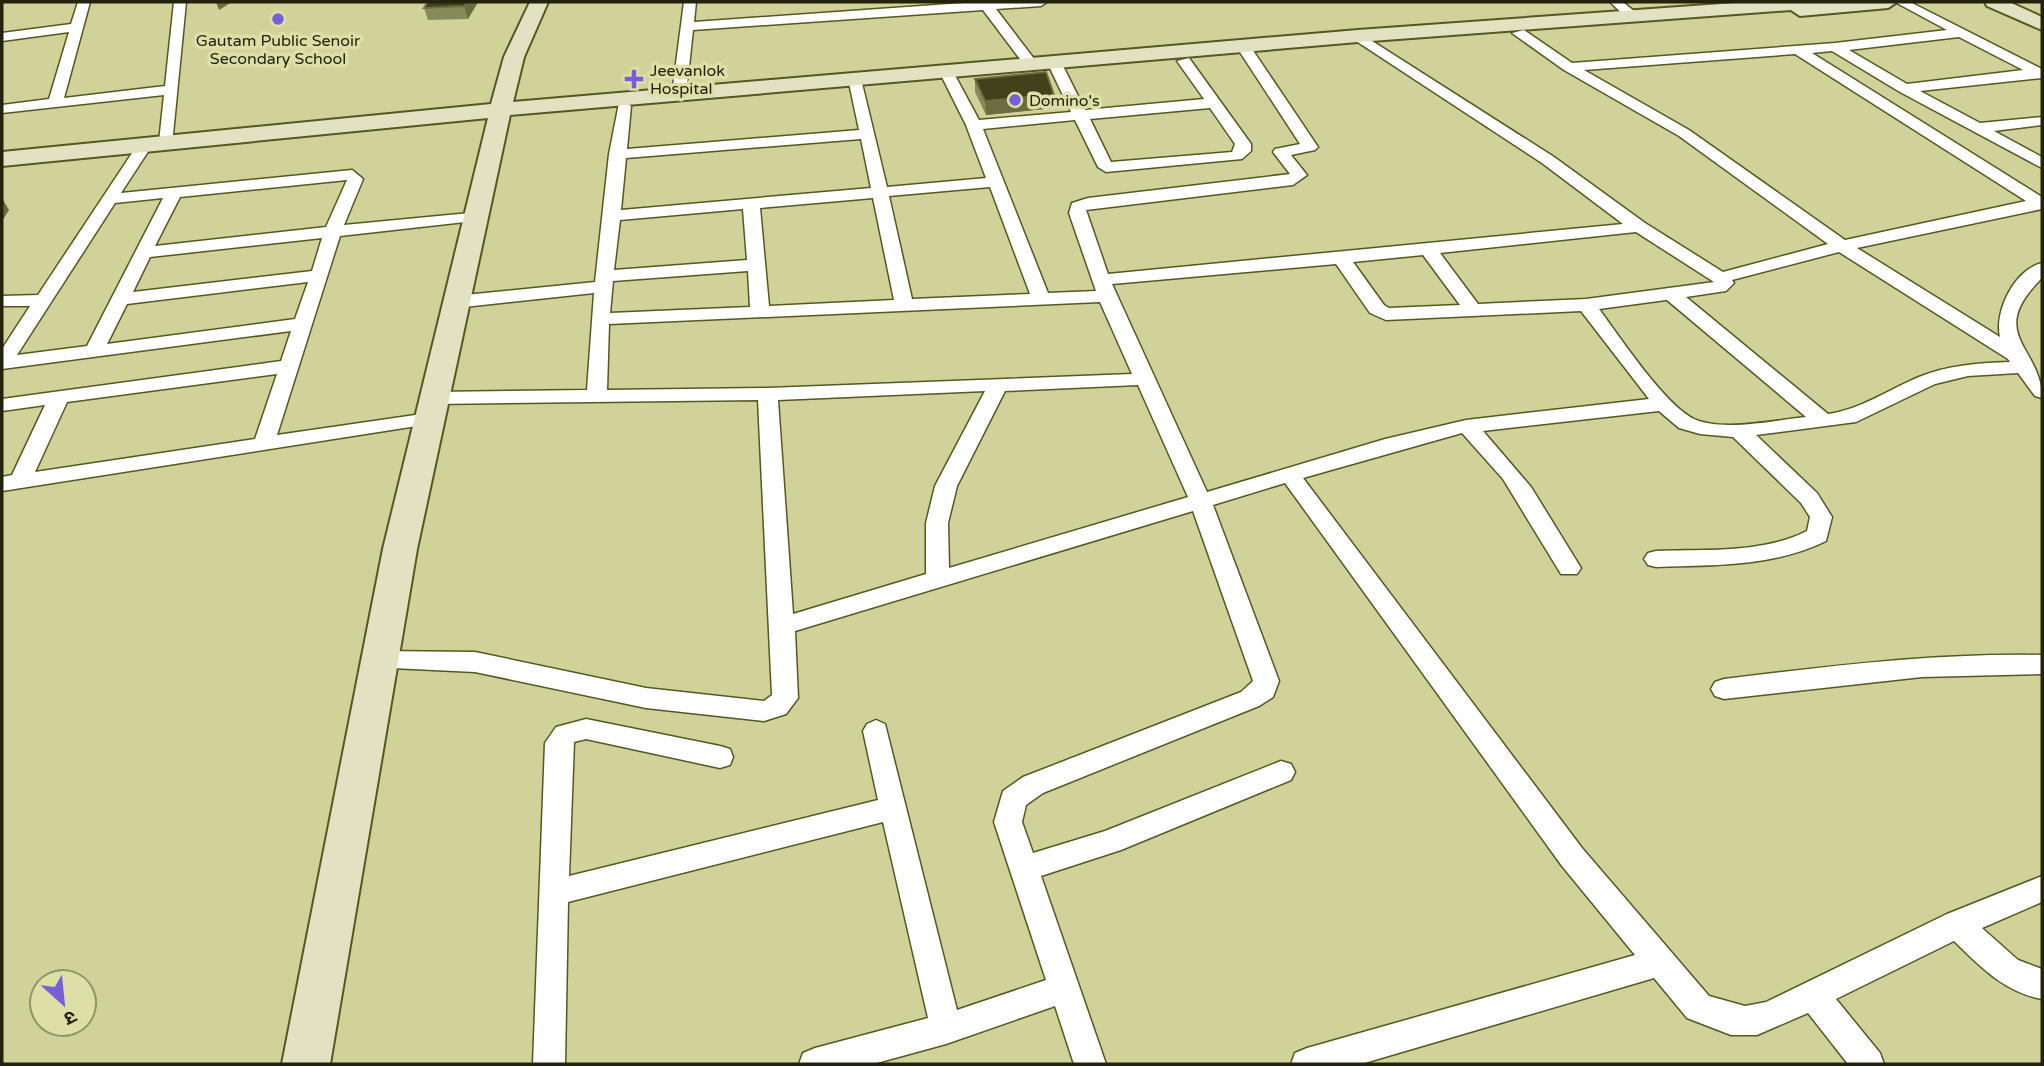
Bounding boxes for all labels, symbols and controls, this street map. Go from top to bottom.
marker: Gautam Public Senoir Secondary School [270,11,286,27]
place label: Gautam Public Senoir Secondary School [196,31,361,69]
place label: Jeevanlok Hospital [650,61,725,99]
marker: Jeevanlok Hospital [624,69,644,89]
place label: Domino's [1029,91,1100,111]
marker: Domino's [1007,92,1023,108]
north arrow [28,968,98,1038]
text: उ [60,1005,80,1030]

